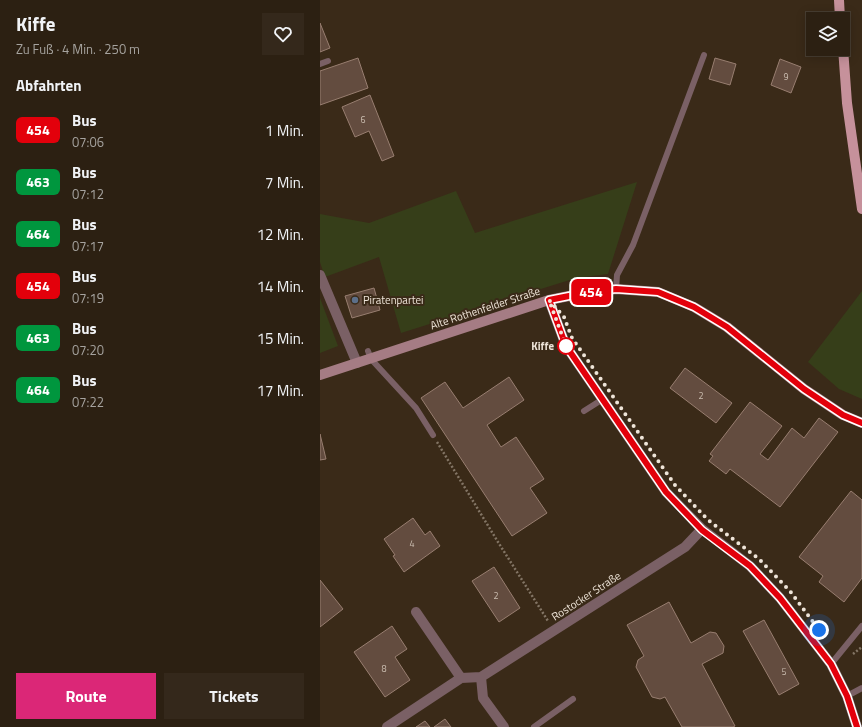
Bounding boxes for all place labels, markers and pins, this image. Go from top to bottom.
place label: Piratenpartei [363,292,424,308]
marker: Piratenpartei [350,295,360,305]
marker: Kiffe [557,337,575,355]
place label: Kiffe [531,338,554,354]

